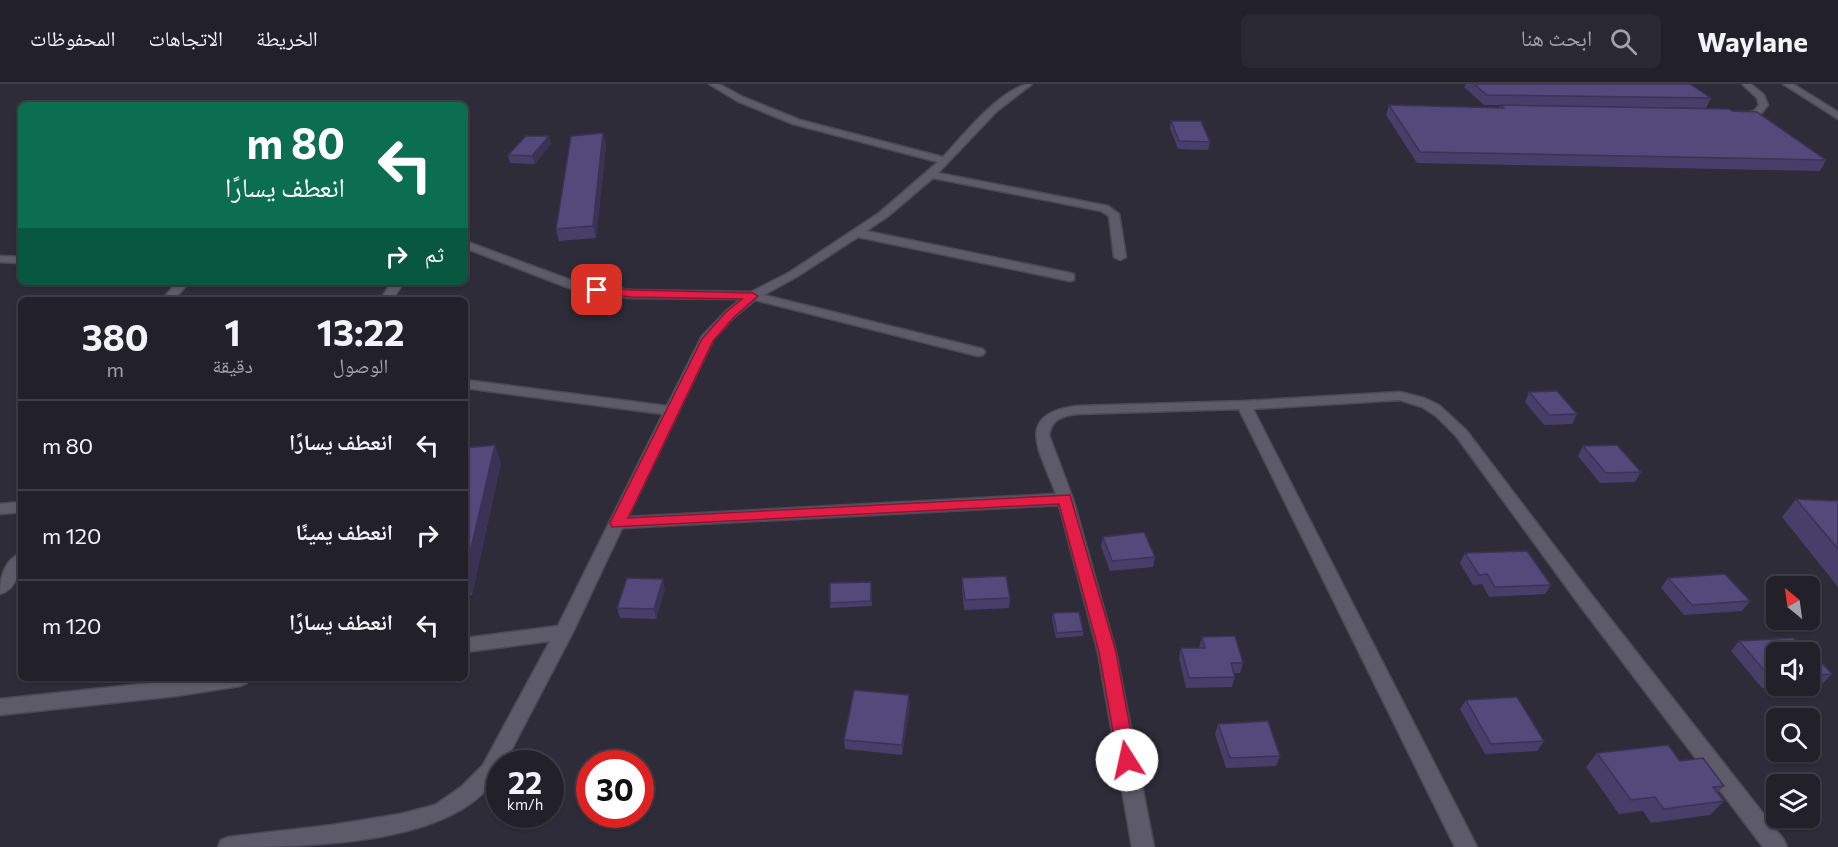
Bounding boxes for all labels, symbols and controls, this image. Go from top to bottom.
search box [1241,14,1661,68]
text: ابحث هنا [1521,24,1592,51]
text: Waylane [1697,24,1808,58]
text: المحفوظات [30,25,115,50]
text: الاتجاهات [148,25,223,50]
text: الخريطة [256,25,318,50]
icon: search [1607,25,1640,58]
text: 80 m [246,116,345,168]
icon: left [366,126,444,204]
text: انعطف يسارًا [225,170,345,203]
icon: right [380,240,413,273]
text: ثم [425,240,444,267]
pin [571,264,622,315]
icon: arrive [580,273,613,306]
text: 1 [225,309,241,353]
text: 13:22 [317,309,404,353]
text: 380 [82,314,149,358]
text: دقيقة [212,353,253,377]
text: الوصول [333,353,388,377]
text: m [106,357,124,381]
text: انعطف يسارًا [289,428,393,455]
icon: left [411,429,444,462]
text: 80 m [42,432,93,459]
text: انعطف يمينًا [295,518,393,545]
icon: right [411,519,444,552]
text: 120 m [42,522,101,549]
north arrow [1766,576,1820,630]
map controls [1766,576,1820,828]
text: انعطف يسارًا [289,608,393,635]
icon: left [411,609,444,642]
text: 120 m [42,612,101,639]
button: sound [1766,642,1820,696]
button: search [1766,708,1820,762]
position arrow [1095,728,1159,792]
speed limit sign: 30 [576,750,654,828]
text: 22 [508,763,542,800]
button: layers [1766,774,1820,828]
text: km/h [507,795,543,813]

